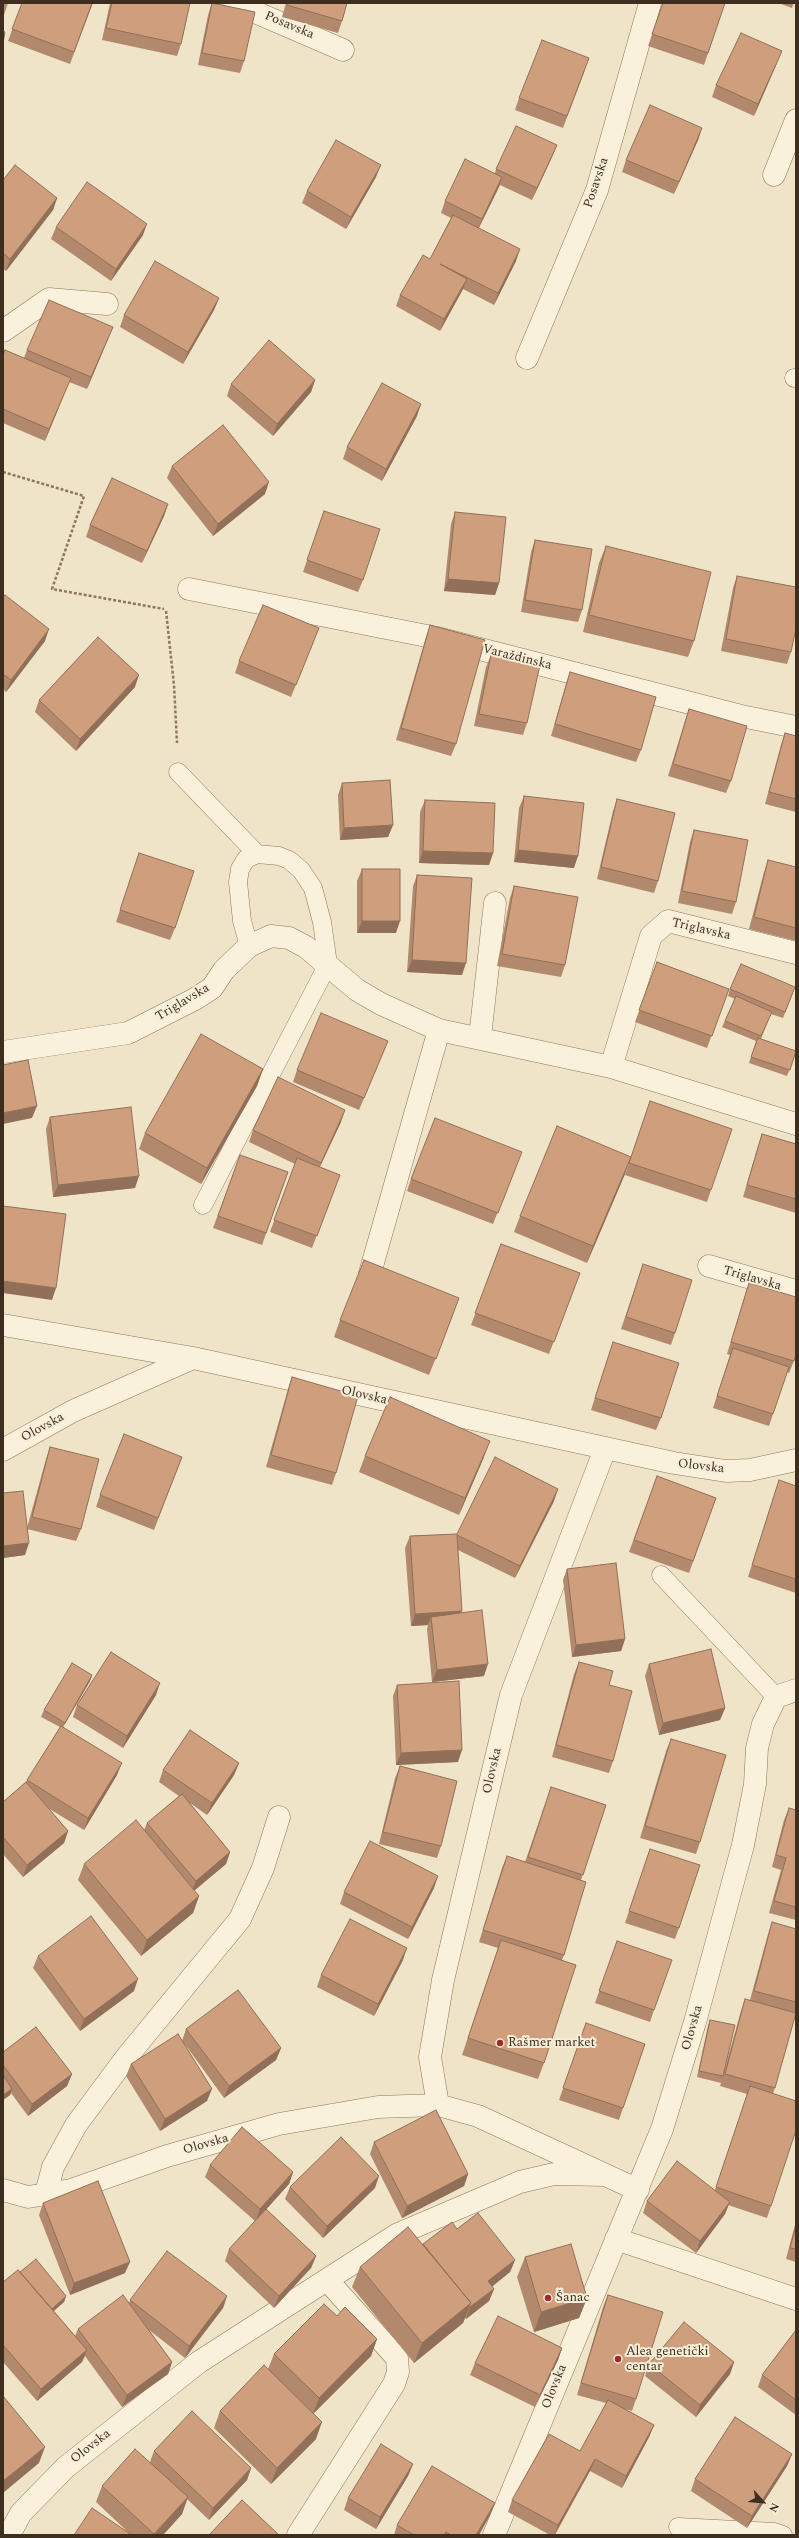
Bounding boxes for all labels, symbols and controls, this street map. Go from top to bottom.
street label: Posavska [262,9,316,43]
street label: Posavska [581,156,613,210]
street label: Varaždinska [481,642,553,674]
street label: Triglavska [670,916,732,944]
street label: Triglavska [153,981,213,1025]
street label: Triglavska [721,1263,783,1295]
street label: Olovska [340,1383,388,1409]
street label: Olovska [19,1410,67,1446]
street label: Olovska [677,1456,725,1478]
street label: Olovska [480,1747,506,1795]
street label: Olovska [679,2003,707,2053]
place label: Rašmer market [508,2035,595,2051]
marker: Rašmer market [495,2038,505,2048]
street label: Olovska [181,2131,231,2159]
place label: Šanac [556,2290,590,2306]
marker: Šanac [543,2293,553,2303]
place label: Alea genetički centar [626,2344,708,2375]
marker: Alea genetički centar [613,2354,623,2364]
street label: Olovska [539,2362,571,2412]
street label: Olovska [68,2427,114,2467]
north arrow [743,2482,783,2522]
text: N [765,2500,784,2516]

